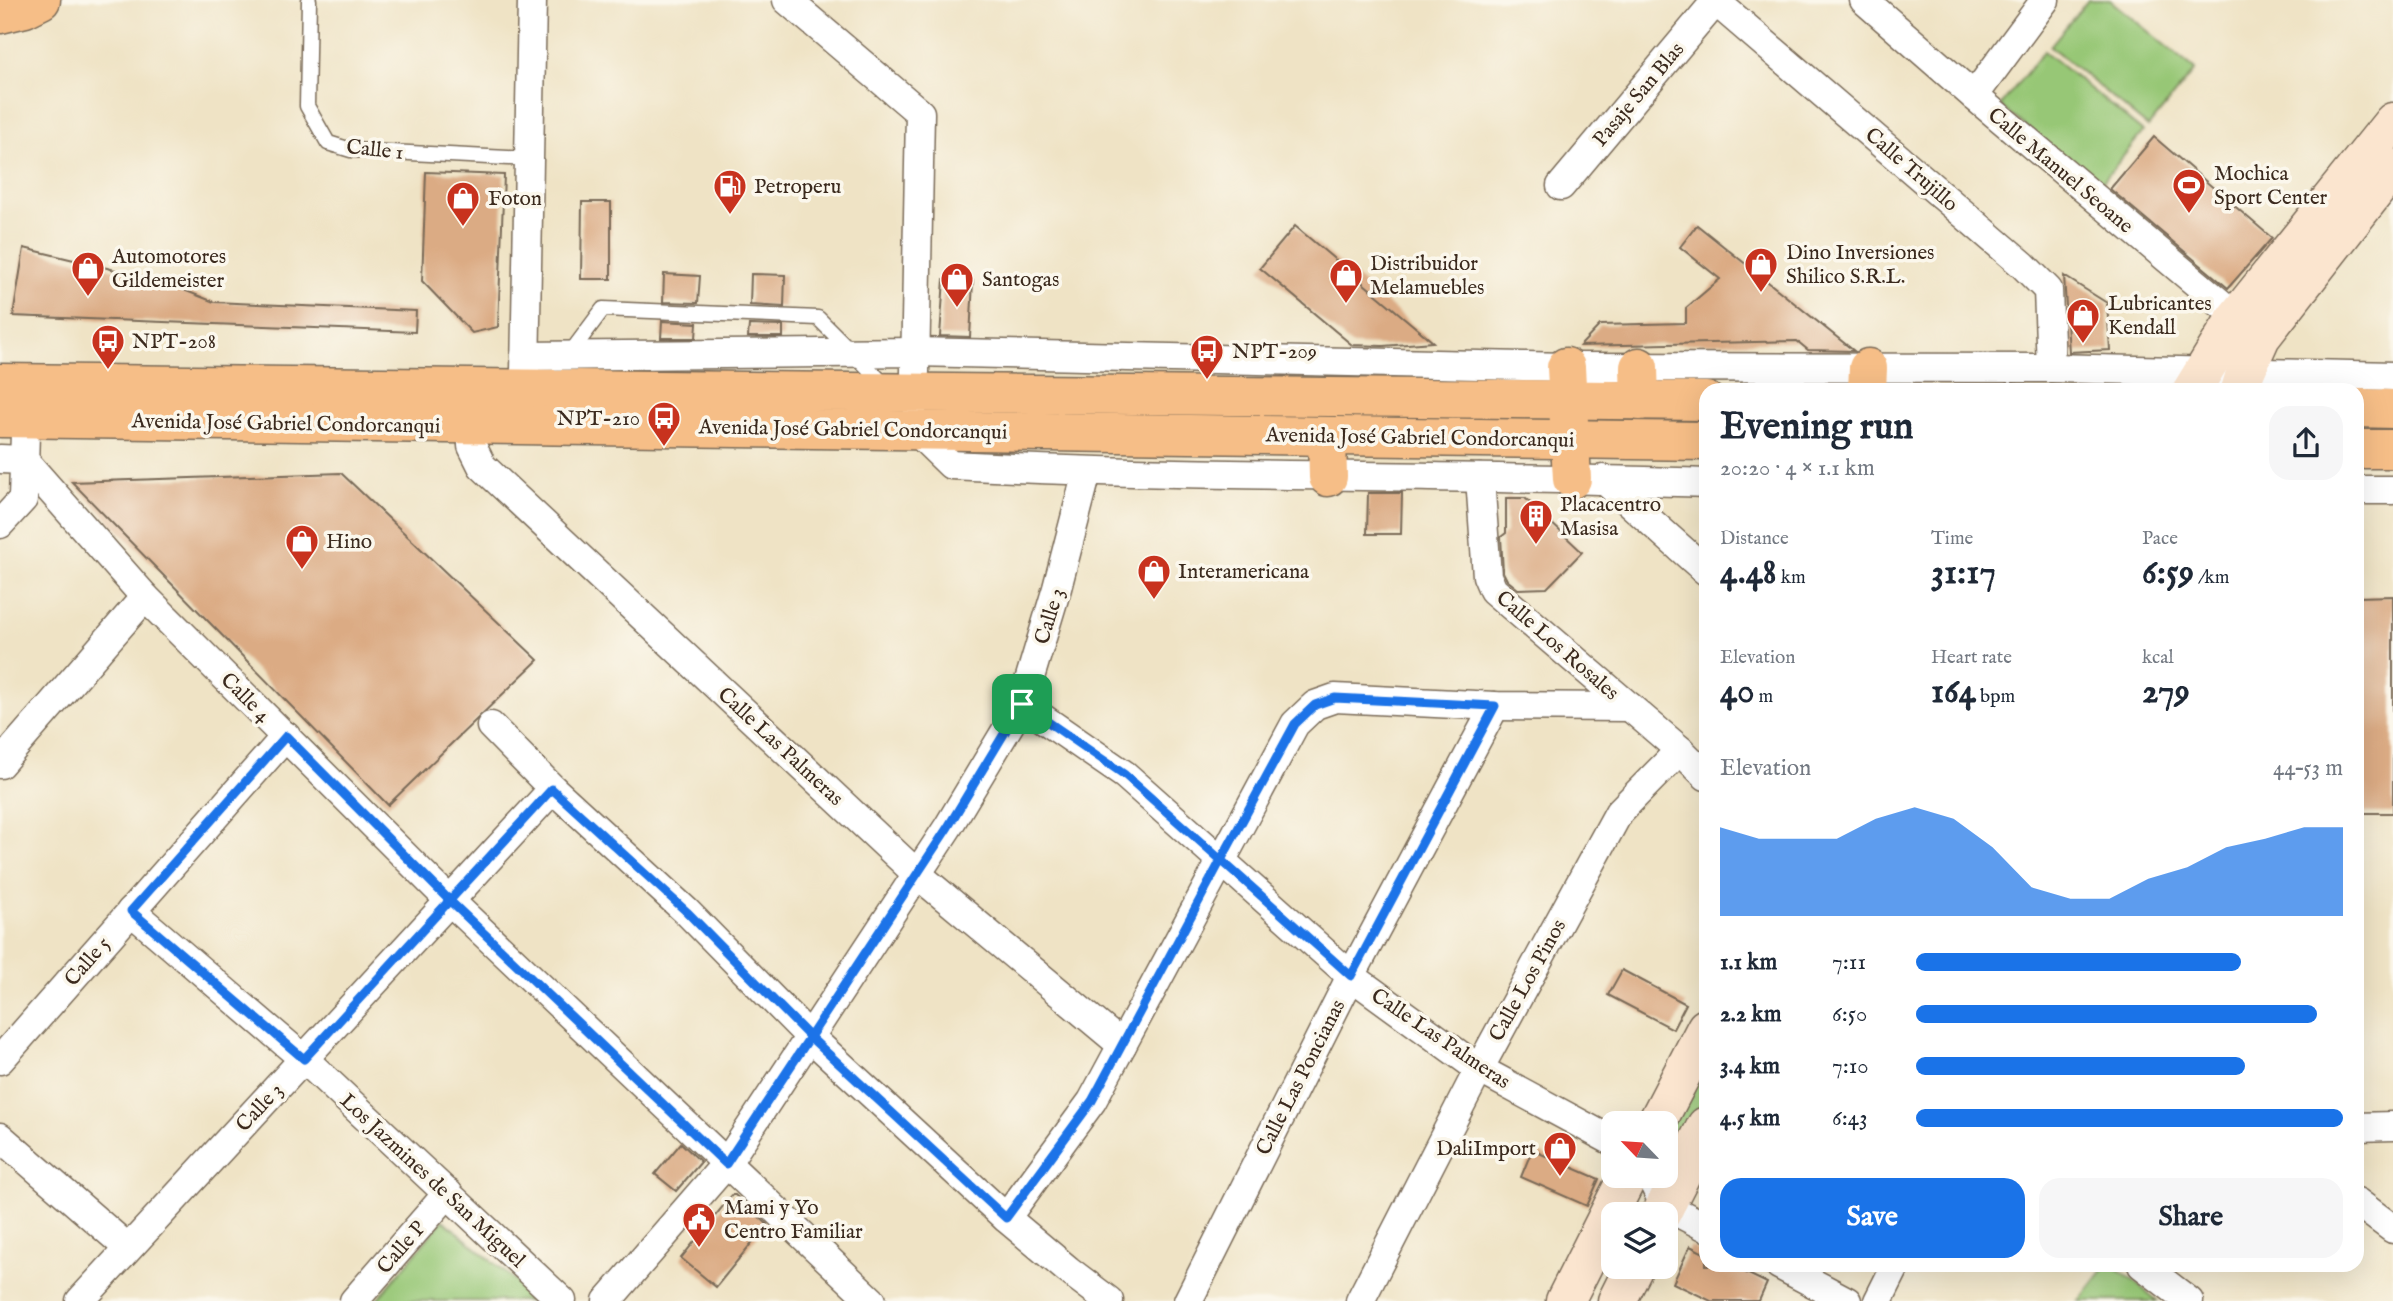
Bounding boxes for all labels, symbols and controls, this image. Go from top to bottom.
street label: Pasaje San Blas [1588,37,1691,153]
street label: Calle Manuel Seoane [1982,102,2139,240]
street label: Calle Trujillo [1859,122,1963,218]
street label: Calle 1 [345,134,405,167]
place label: Mochica Sport Center [2214,161,2328,212]
sports icon: Mochica Sport Center [2170,166,2208,215]
fuel station icon: Petroperu [711,167,749,216]
place label: Petroperu [754,174,841,201]
shop icon: Foton [444,179,482,228]
place label: Foton [488,186,542,213]
place label: Dino Inversiones Shilico S.R.L. [1786,240,1934,291]
place label: Automotores Gildemeister [111,244,226,295]
shop icon: Dino Inversiones Shilico S.R.L. [1742,245,1780,294]
shop icon: Automotores Gildemeister [69,249,107,298]
place label: Distribuidor Melamuebles [1370,251,1484,302]
shop icon: Distribuidor Melamuebles [1327,256,1365,305]
shop icon: Santogas [938,260,976,309]
place label: Santogas [982,267,1059,294]
place label: Lubricantes Kendall [2108,291,2212,342]
shop icon: Lubricantes Kendall [2064,296,2102,345]
bus stop icon: NPT-208 [89,322,127,371]
place label: NPT-208 [132,329,216,356]
bus stop icon: NPT-209 [1188,332,1226,381]
place label: NPT-209 [1232,339,1317,366]
bus stop icon: NPT-210 [645,399,683,448]
text: Evening run [1720,404,1914,452]
place label: NPT-210 [556,406,640,433]
button: share [2269,406,2343,480]
street label: Avenida José Gabriel Condorcanqui [130,408,441,441]
street label: Avenida José Gabriel Condorcanqui [697,414,1008,447]
street label: Avenida José Gabriel Condorcanqui [1264,422,1575,455]
text: 20:20 · 4 × 1.1 km [1720,454,1875,483]
place label: Placacentro Masisa [1560,492,1661,543]
building icon: Placacentro Masisa [1517,497,1555,546]
shop icon: Hino [283,522,321,571]
text: Distance [1720,527,1789,551]
text: Time [1931,527,1973,551]
text: Pace [2142,527,2178,551]
place label: Hino [326,529,372,556]
text: 4.48 [1720,551,1777,596]
text: 31:17 [1931,551,1996,596]
text: 6:59 [2142,551,2194,596]
shop icon: Interamericana [1135,552,1173,601]
place label: Interamericana [1178,559,1310,586]
text: km [1777,566,1806,590]
text: /km [2194,566,2229,590]
street label: Calle 3 [1029,585,1072,648]
street label: Calle Los Rosales [1490,585,1624,707]
text: Elevation [1720,646,1795,670]
text: Heart rate [1931,646,2012,670]
text: kcal [2142,646,2174,670]
street label: Calle 4 [214,667,276,729]
text: 40 [1720,670,1754,715]
text: 164 [1931,670,1976,715]
text: 279 [2142,670,2190,715]
pin [992,674,1052,734]
street label: Calle Las Palmeras [711,682,849,812]
icon: arrive [1003,685,1041,723]
text: m [1754,685,1773,709]
text: bpm [1976,685,2015,709]
text: Elevation [1720,754,1811,783]
text: 44–53 m [2273,754,2343,783]
street label: Calle Los Pinos [1484,915,1573,1047]
street label: Calle 5 [59,931,117,992]
text: 1.1 km [1720,948,1777,977]
text: 7:11 [1832,948,1866,977]
street label: Calle Las Palmeras [1365,983,1515,1096]
street label: Calle Las Poncianas [1250,995,1352,1160]
text: 2.2 km [1720,1000,1782,1029]
text: 6:50 [1832,1000,1867,1029]
text: 3.4 km [1720,1052,1780,1081]
text: 7:10 [1832,1052,1869,1081]
street label: Calle 3 [231,1078,290,1138]
street label: Los Jazmines de San Miguel [334,1088,531,1274]
text: 4.5 km [1720,1104,1780,1133]
text: 6:43 [1832,1104,1868,1133]
north arrow [1601,1111,1678,1188]
map controls [1601,1111,1678,1279]
shop icon: DaliImport [1541,1129,1579,1178]
place label: DaliImport [1436,1136,1536,1163]
button: Save [1720,1178,2025,1258]
button: Share [2039,1178,2343,1258]
place label: Mami y Yo Centro Familiar [724,1195,863,1246]
public building icon: Mami y Yo Centro Familiar [680,1200,718,1249]
button: layers [1601,1202,1678,1279]
street label: Calle P [372,1216,433,1280]

